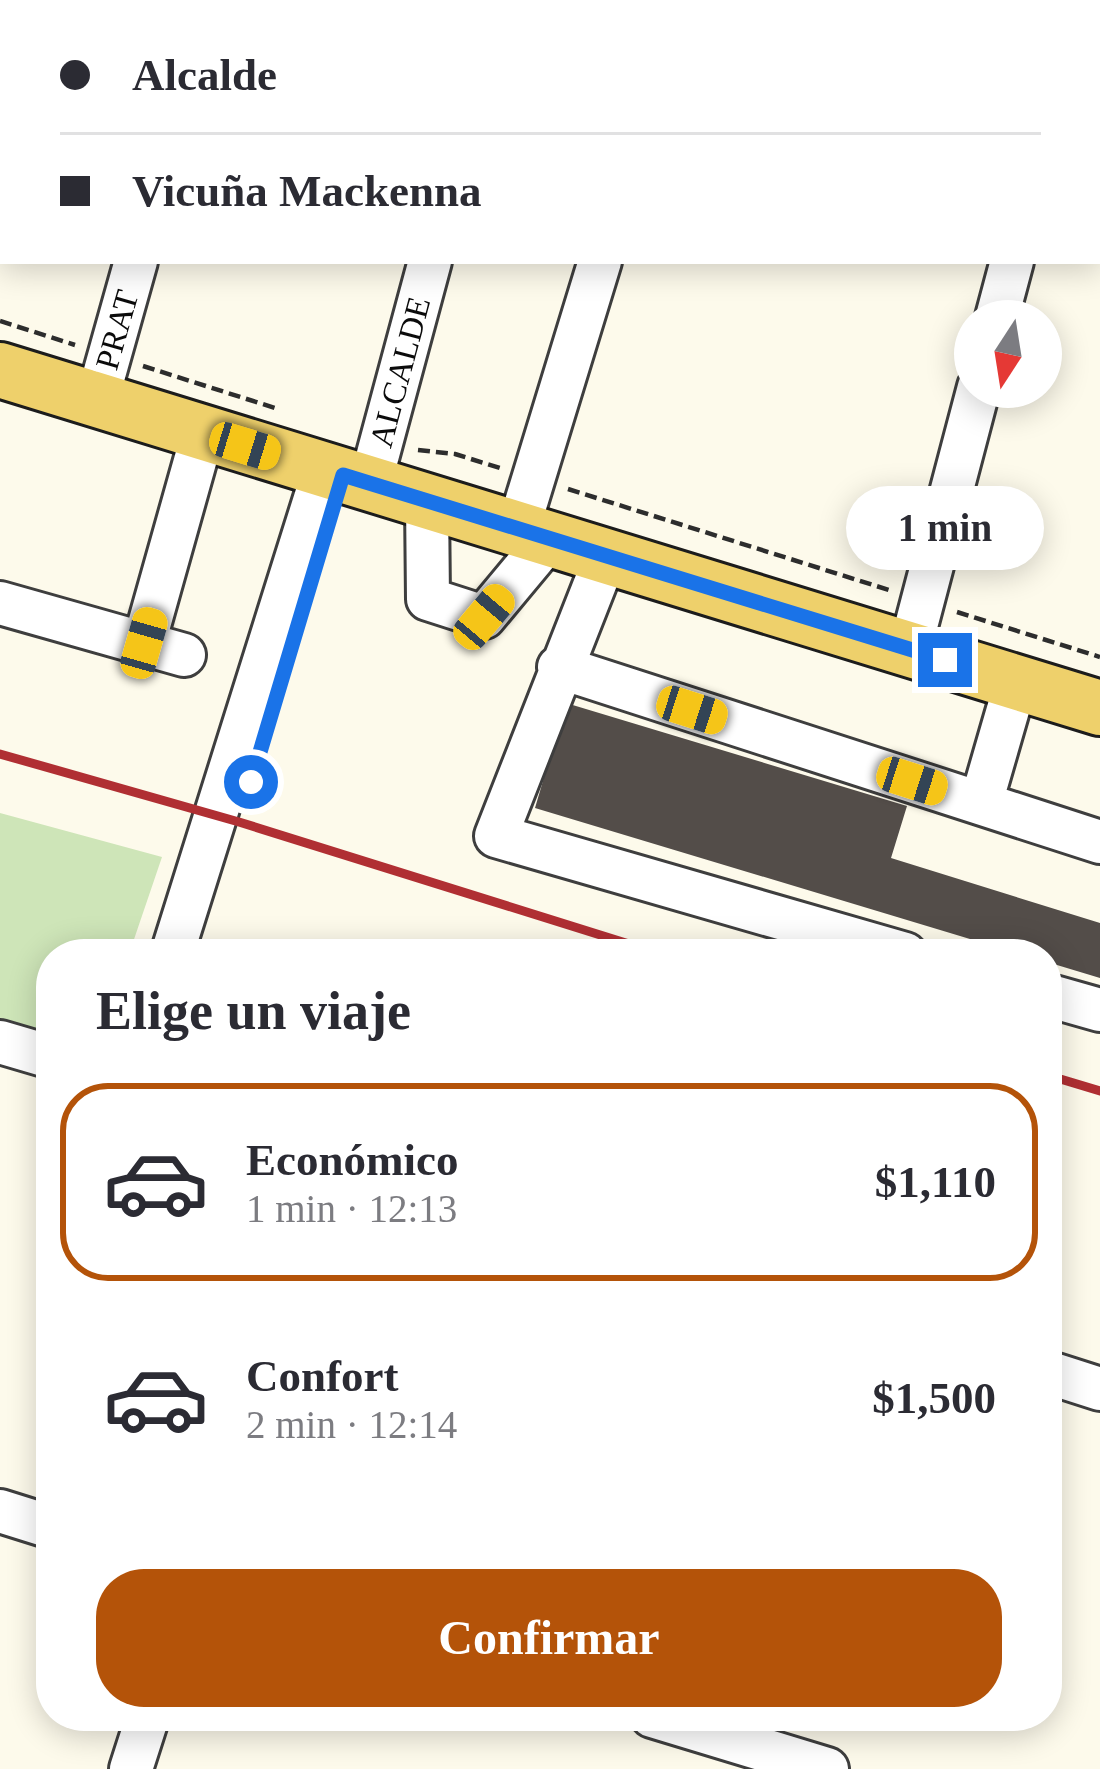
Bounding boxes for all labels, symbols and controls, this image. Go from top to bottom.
text: Alcalde [132,50,277,100]
text: Vicuña Mackenna [132,166,482,216]
street label: PRAT [89,286,145,374]
street label: ALCALDE [363,293,437,451]
north arrow [954,300,1062,408]
map controls [954,300,1062,408]
car [205,418,285,474]
callout: 1 min [846,486,1044,570]
text: 1 min [898,506,992,549]
car [447,578,521,656]
car [117,603,171,683]
route end [918,633,972,687]
car [652,682,732,738]
car [872,753,952,809]
route start [224,755,278,809]
text: Elige un viaje [96,981,411,1041]
icon: car [102,1128,210,1236]
text: Económico [246,1135,458,1185]
text: $1,110 [875,1157,996,1207]
text: 1 min · 12:13 [246,1187,457,1230]
icon: car [102,1344,210,1452]
text: Confort [246,1351,398,1401]
text: $1,500 [872,1373,996,1423]
text: 2 min · 12:14 [246,1403,457,1446]
button: Confirmar [96,1569,1002,1707]

